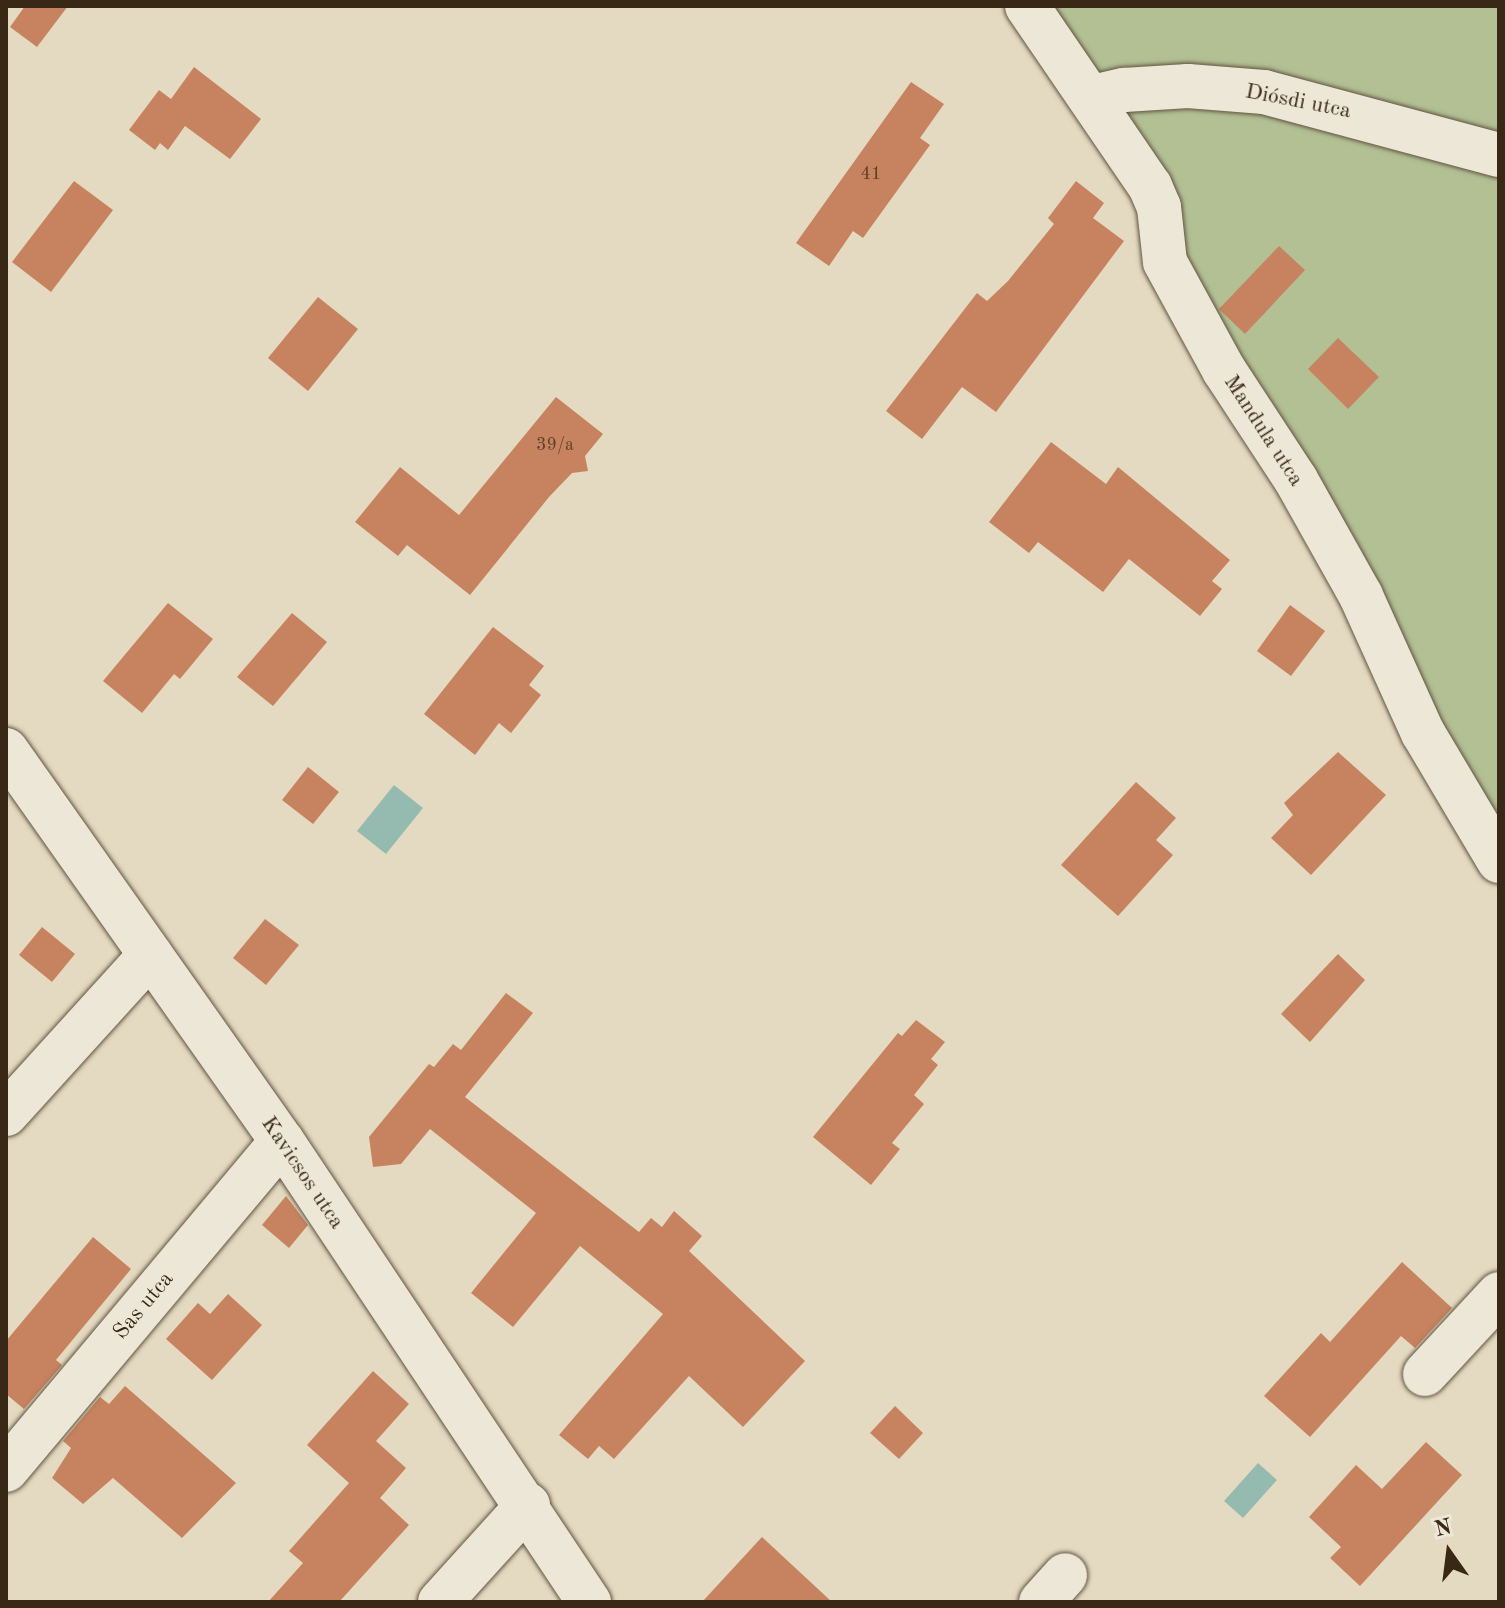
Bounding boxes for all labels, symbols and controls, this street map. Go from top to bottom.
street label: Diósdi utca [1243,79,1353,125]
house number: 41 [861,163,881,185]
street label: Mandula utca [1217,370,1309,492]
house number: 39/a [536,434,574,456]
street label: Kavicsos utca [255,1112,349,1234]
street label: Sas utca [108,1267,180,1345]
north arrow [1409,1512,1489,1592]
text: N [1432,1516,1454,1541]

